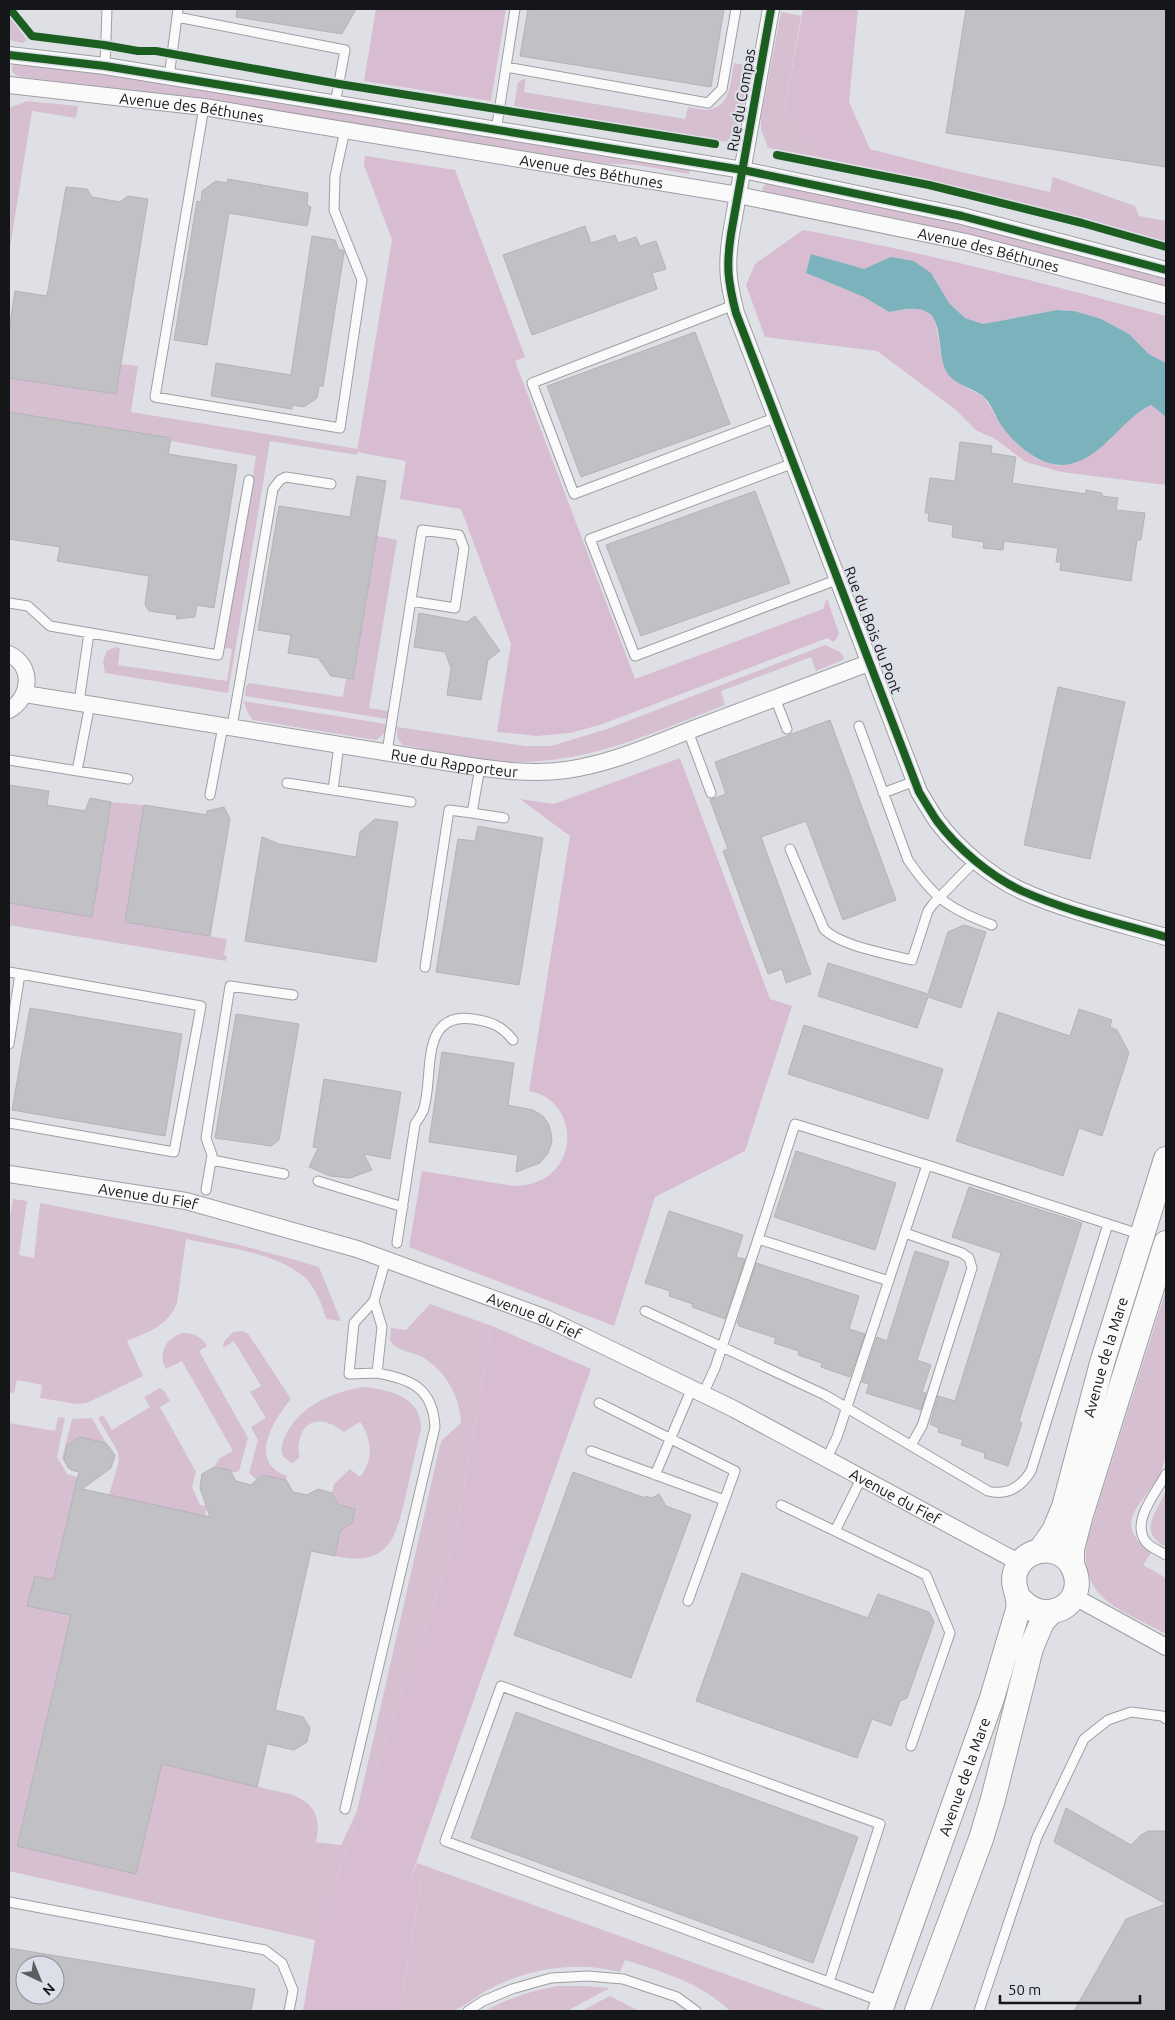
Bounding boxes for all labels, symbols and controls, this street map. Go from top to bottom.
street label: Rue du Compas [724,47,758,153]
street label: Avenue des Béthunes [119,89,265,125]
street label: Avenue des Béthunes [518,151,665,191]
street label: Avenue des Béthunes [916,224,1061,275]
street label: Rue du Bois du Pont [841,564,905,696]
street label: Rue du Rapporteur [390,745,519,780]
street label: Avenue du Fief [97,1179,200,1213]
street label: Avenue du Fief [485,1289,584,1342]
street label: Avenue de la Mare [1080,1295,1131,1419]
street label: Avenue du Fief [847,1465,944,1527]
street label: Avenue de la Mare [935,1715,993,1838]
north arrow [15,1955,65,2005]
scale bar [1000,1972,1140,2004]
text: N [40,1980,58,1999]
text: 50 m [1008,1981,1041,1998]

